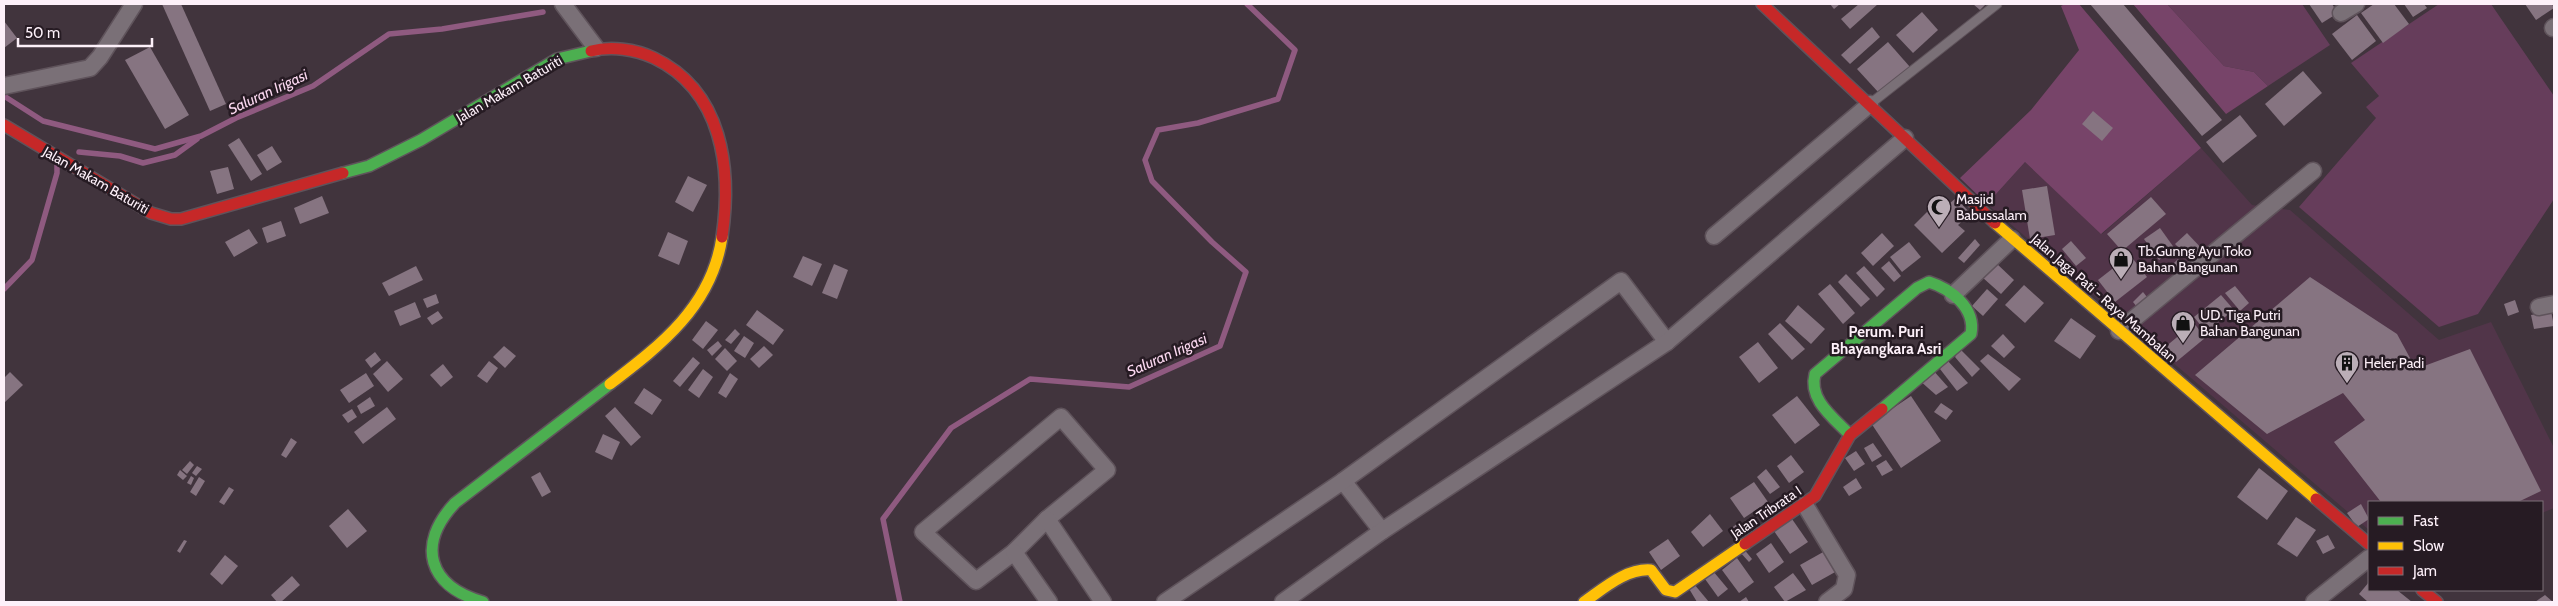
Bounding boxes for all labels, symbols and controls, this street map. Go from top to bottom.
scale bar [18,15,151,47]
text: 50 m [25,24,60,42]
street label: Jalan Makam Baturiti [452,51,565,127]
water label: Saluran Irigasi [225,65,311,118]
street label: Jalan Makam Baturiti [39,142,152,218]
place label: Masjid Babussalam [1956,190,2027,224]
mosque icon: Masjid Babussalam [1926,194,1952,228]
street label: Jalan Jaga Pati - Raya Mambalan [2027,229,2181,366]
place label: Tb.Gunng Ayu Toko Bahan Bangunan [2138,242,2252,276]
shop icon: Tb.Gunng Ayu Toko Bahan Bangunan [2108,246,2134,280]
place label: UD. Tiga Putri Bahan Bangunan [2200,306,2300,340]
shop icon: UD. Tiga Putri Bahan Bangunan [2170,310,2196,344]
district label: Perum. Puri Bhayangkara Asri [1831,323,1941,358]
water label: Saluran Irigasi [1124,329,1211,381]
building icon: Heler Padi [2334,350,2360,384]
place label: Heler Padi [2364,354,2424,372]
street label: Jalan Tribrata I [1726,482,1805,543]
legend [2368,501,2543,591]
text: Fast [2413,512,2438,530]
text: Slow [2413,537,2444,555]
text: Jam [2412,562,2437,580]

